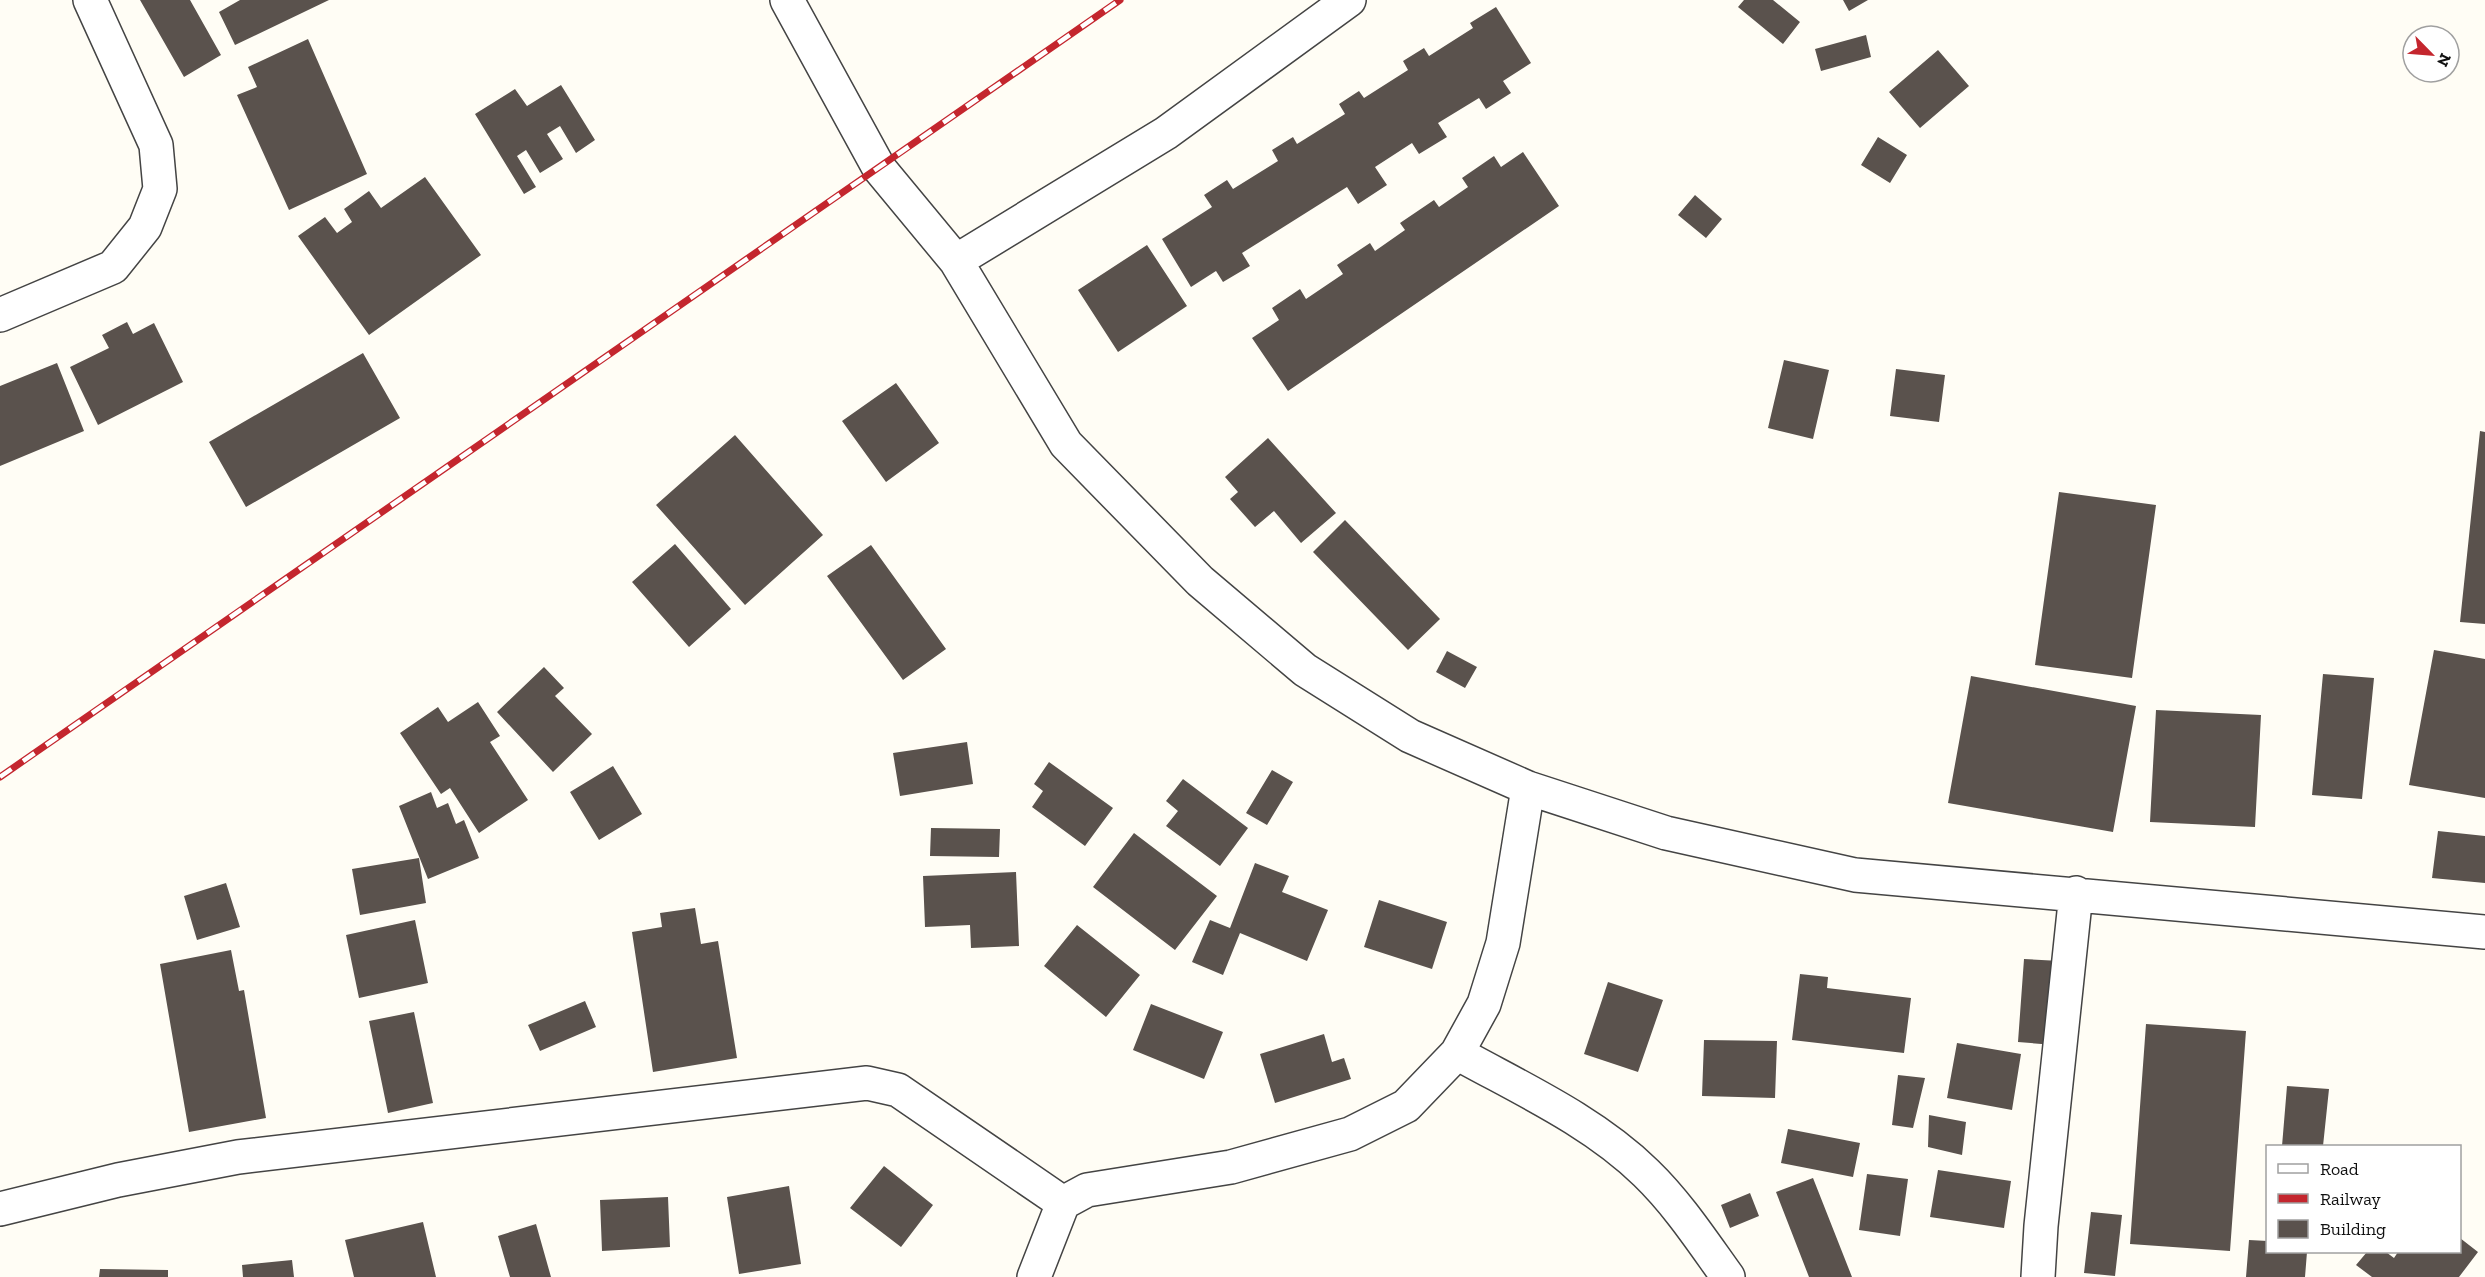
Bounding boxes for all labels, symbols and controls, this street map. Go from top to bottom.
north arrow [2401,24,2461,84]
text: N [2433,51,2455,70]
legend [2266,1145,2461,1253]
text: Road [2320,1158,2359,1180]
text: Railway [2320,1188,2382,1210]
text: Building [2320,1218,2386,1240]

